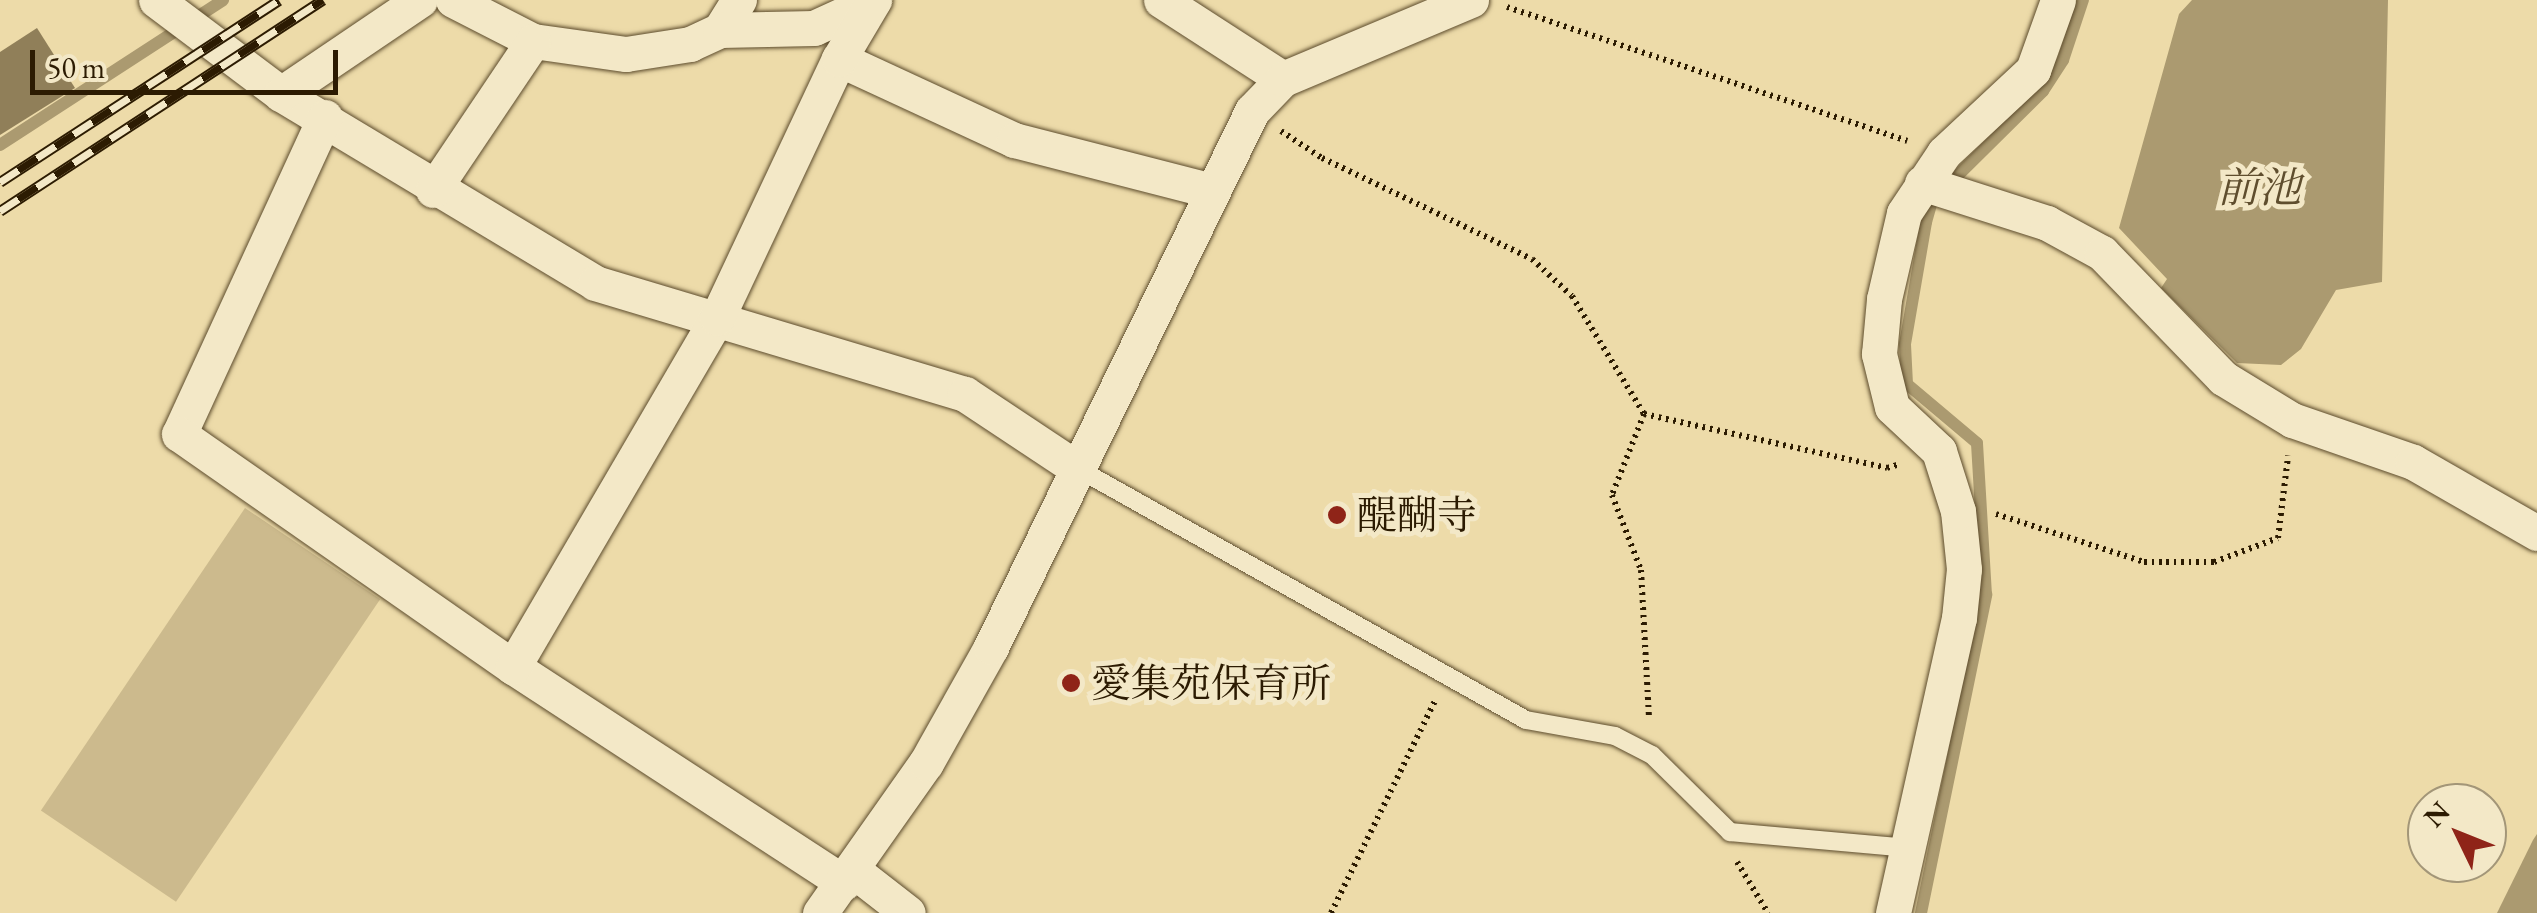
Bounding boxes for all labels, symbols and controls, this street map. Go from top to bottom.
scale bar [35,30,342,92]
text: 50 m [47,48,105,87]
water label: 前池 [2217,163,2301,213]
place label: 醍醐寺 [1357,491,1477,539]
marker: 醍醐寺 [1326,504,1348,526]
place label: 愛集苑保育所 [1091,659,1331,707]
marker: 愛集苑保育所 [1060,672,1082,694]
north arrow [2407,783,2507,883]
text: N [2416,793,2457,834]

